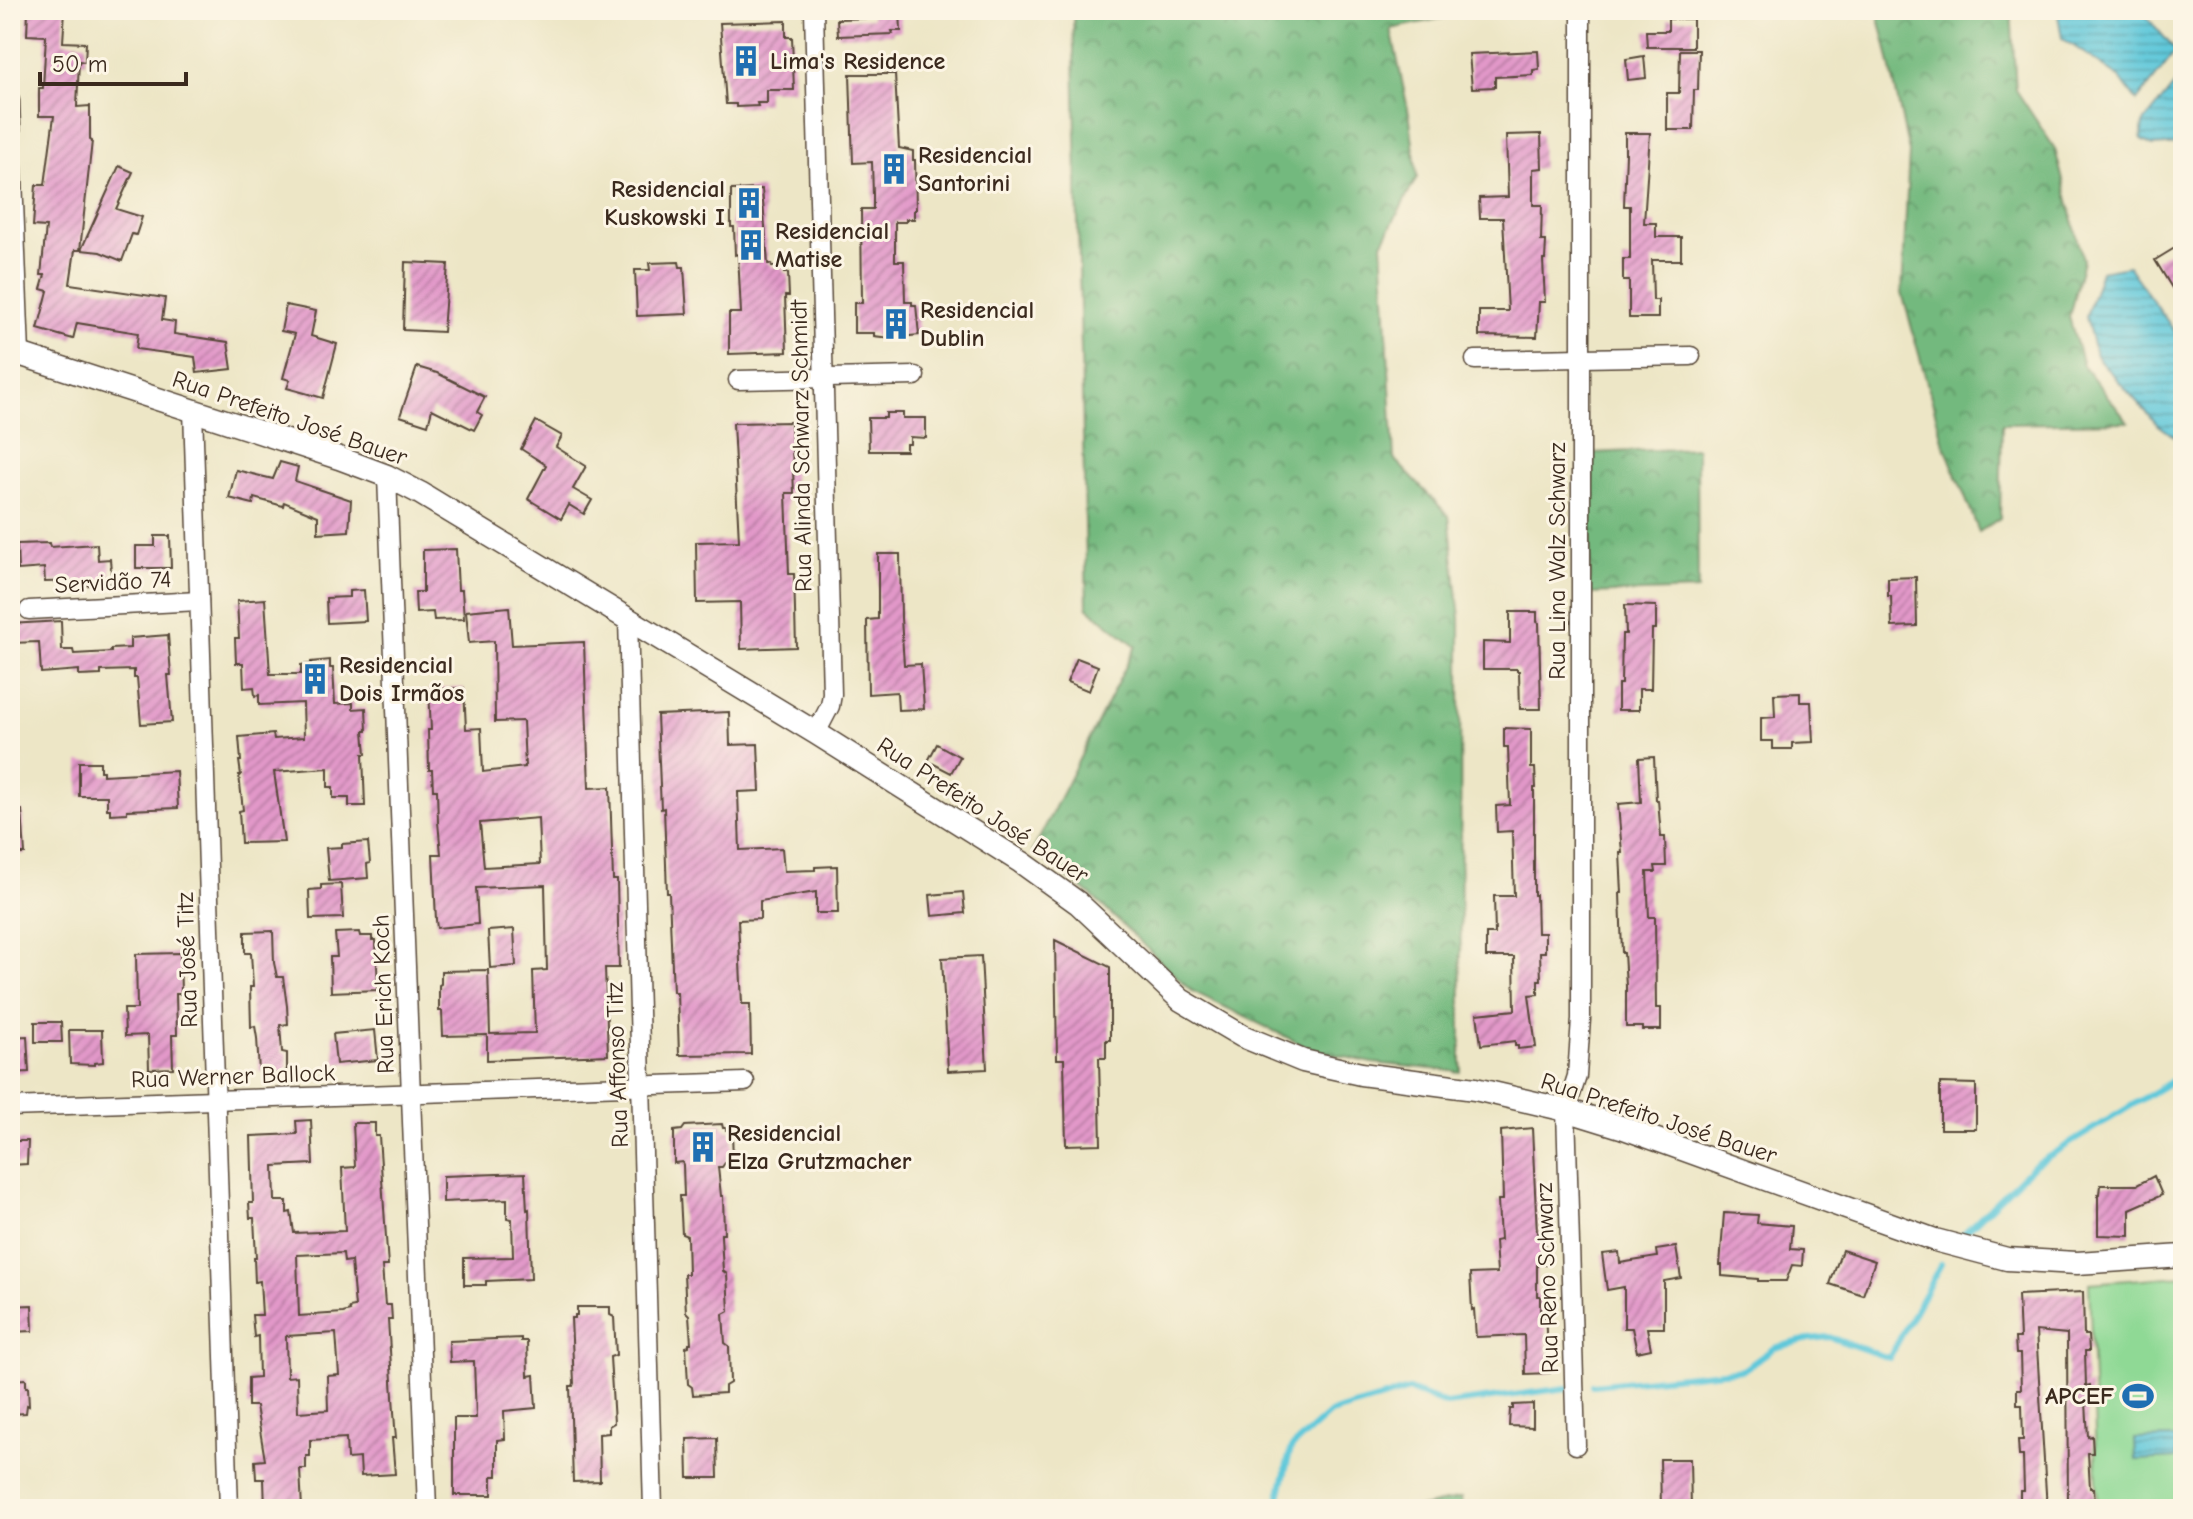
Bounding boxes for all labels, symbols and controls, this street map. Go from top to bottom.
scale bar [40,36,186,86]
building icon: Lima's Residence [729,44,763,78]
place label: Lima's Residence [770,47,946,75]
text: 50 m [52,50,108,78]
place label: Residencial Santorini [918,141,1032,197]
building icon: Residencial Santorini [877,152,911,186]
place label: Residencial Kuskowski I [604,175,725,231]
building icon: Residencial Kuskowski I [732,186,766,220]
place label: Residencial Matise [775,217,889,273]
building icon: Residencial Matise [734,228,768,262]
place label: Residencial Dublin [920,296,1034,352]
street label: Rua Alinda Schwarz Schmidt [784,298,818,592]
building icon: Residencial Dublin [879,307,913,341]
street label: Rua Prefeito José Bauer [169,365,412,472]
street label: Rua Lina Walz Schwarz [1543,442,1571,680]
street label: Servidão 74 [54,565,172,599]
place label: Residencial Dois Irmãos [339,651,464,707]
building icon: Residencial Dois Irmãos [298,662,332,696]
street label: Rua Prefeito José Bauer [872,731,1094,889]
street label: Rua José Titz [171,891,203,1028]
street label: Rua Erich Koch [366,914,400,1074]
street label: Rua Affonso Titz [600,981,634,1148]
street label: Rua Werner Ballock [130,1058,336,1094]
street label: Rua Prefeito José Bauer [1537,1067,1781,1170]
place label: Residencial Elza Grutzmacher [727,1119,912,1175]
building icon: Residencial Elza Grutzmacher [686,1130,720,1164]
street label: Rua Reno Schwarz [1530,1182,1564,1374]
sports icon: APCEF [2121,1379,2155,1413]
place label: APCEF [2045,1382,2114,1410]

